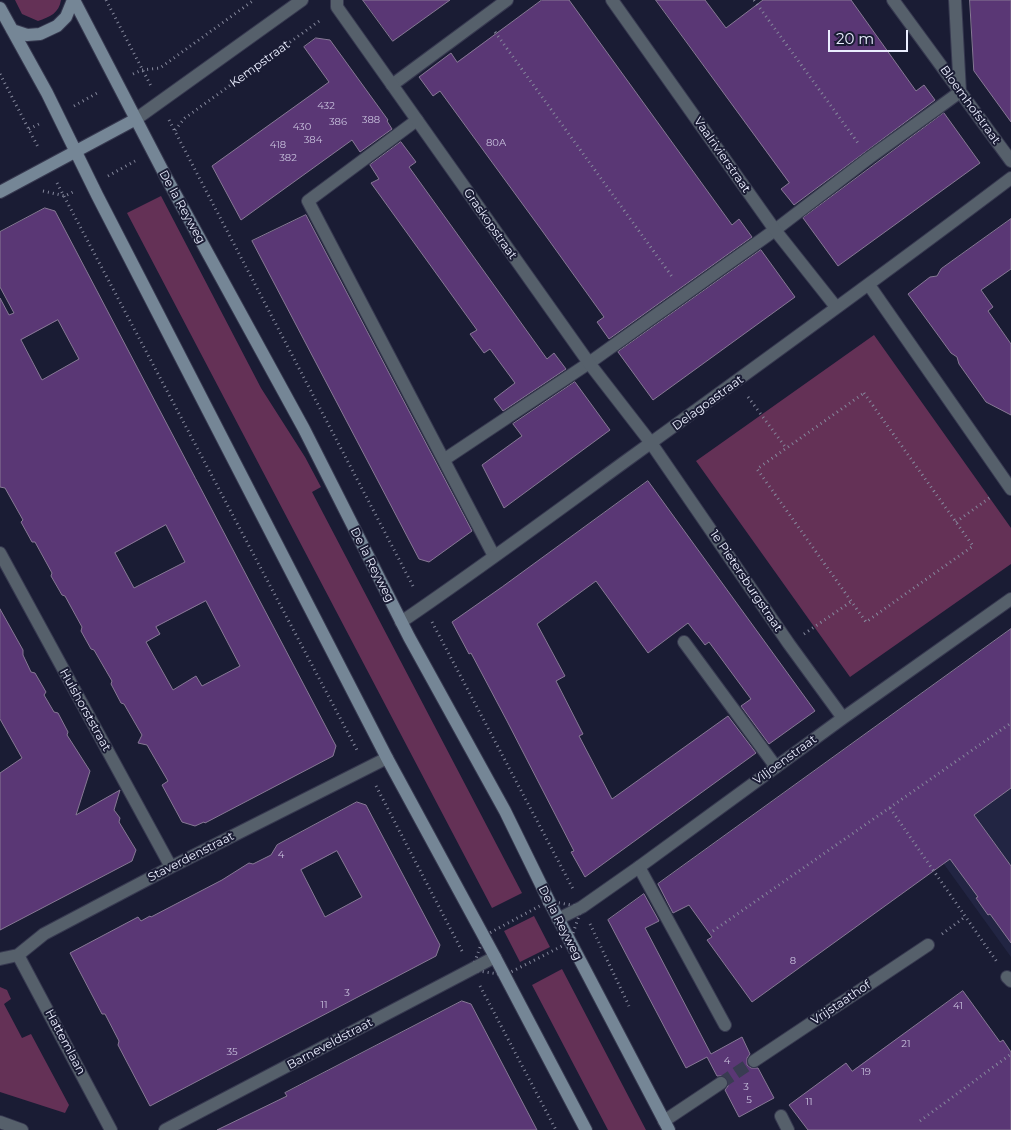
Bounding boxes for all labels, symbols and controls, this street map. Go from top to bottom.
scale bar [831,20,911,52]
text: 20 m [836,29,874,48]
street label: Kempstraat [227,37,293,91]
street label: Bloemhofstraat [937,63,1003,147]
house number: 432 [317,100,335,112]
house number: 388 [362,114,380,126]
street label: Vaalrivierstraat [691,114,753,196]
house number: 386 [329,116,347,128]
house number: 430 [293,121,311,133]
house number: 384 [304,134,322,146]
house number: 80A [486,137,506,149]
house number: 418 [270,139,286,151]
house number: 382 [279,152,297,164]
street label: De la Reyweg [156,168,208,246]
street label: Graskopstraat [460,186,520,262]
street label: Delagoastraat [670,372,746,434]
street label: De la Reyweg [347,525,397,605]
street label: 1e Pietersburgstraat [707,527,785,635]
street label: Hulshorststraat [56,666,114,754]
street label: Viljoenstraat [750,732,820,788]
street label: Staverdenstraat [146,829,236,885]
house number: 4 [278,849,284,861]
street label: De la Reyweg [535,883,585,963]
house number: 8 [790,955,796,967]
street label: Vrijstaathof [809,978,873,1028]
house number: 3 [344,987,350,999]
house number: 11 [320,999,328,1011]
house number: 41 [953,1000,963,1012]
street label: Hattemlaan [42,1007,88,1077]
street label: Barneveldstraat [285,1015,375,1073]
house number: 21 [901,1038,911,1050]
house number: 35 [226,1046,238,1058]
house number: 4 [724,1055,730,1067]
house number: 19 [861,1066,871,1078]
house number: 3 [743,1081,749,1093]
house number: 5 [746,1094,752,1106]
house number: 11 [805,1096,813,1108]

